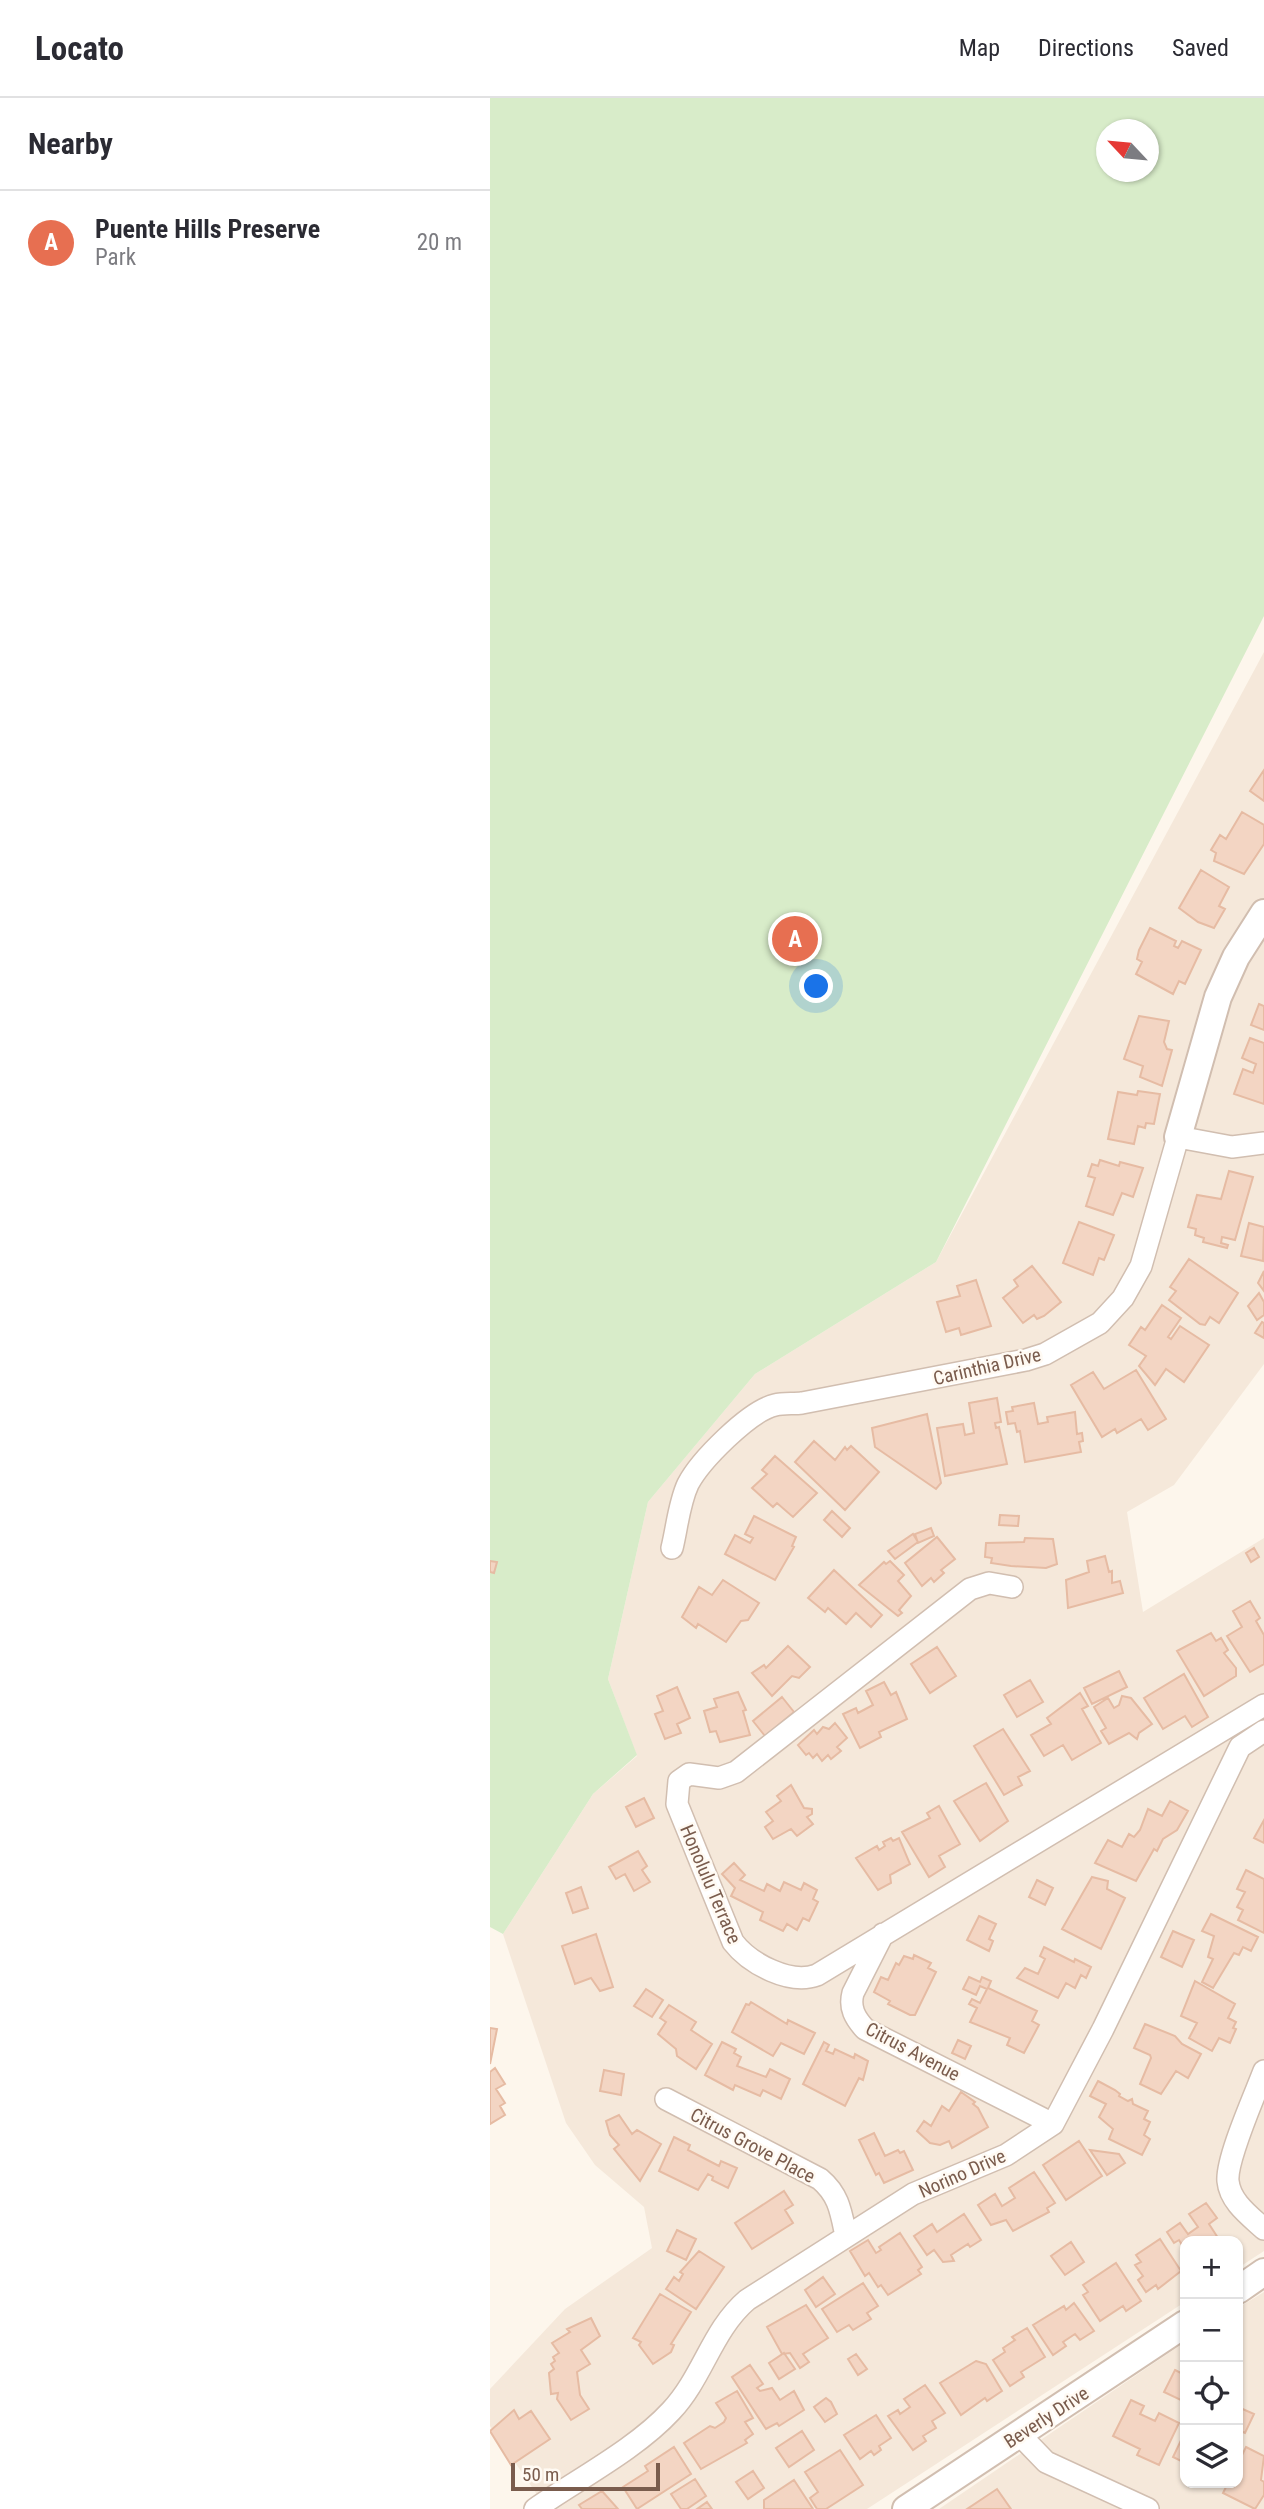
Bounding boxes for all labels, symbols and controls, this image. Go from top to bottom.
text: Locato [35,29,124,68]
text: Map [959,34,1000,62]
text: Directions [1038,34,1134,62]
text: Saved [1172,34,1229,62]
north arrow [1096,119,1159,182]
text: Nearby [28,126,113,161]
text: Puente Hills Preserve [95,214,320,244]
text: A [44,229,58,256]
text: 20 m [417,229,462,256]
text: Park [95,244,136,271]
pin: A [772,913,818,965]
your location [799,969,833,1003]
street label: Carinthia Drive [931,1343,1043,1390]
street label: Honolulu Terrace [675,1821,746,1947]
street label: Citrus Avenue [862,2017,964,2086]
street label: Citrus Grove Place [686,2103,819,2188]
street label: Norino Drive [915,2144,1009,2203]
map controls [1180,2236,1243,2488]
button: + [1180,2236,1243,2299]
button: − [1180,2299,1243,2362]
button: locate [1180,2362,1243,2425]
street label: Beverly Drive [1000,2381,1093,2453]
button: layers [1180,2425,1243,2488]
scale bar [511,2460,660,2492]
text: 50 m [522,2463,559,2486]

